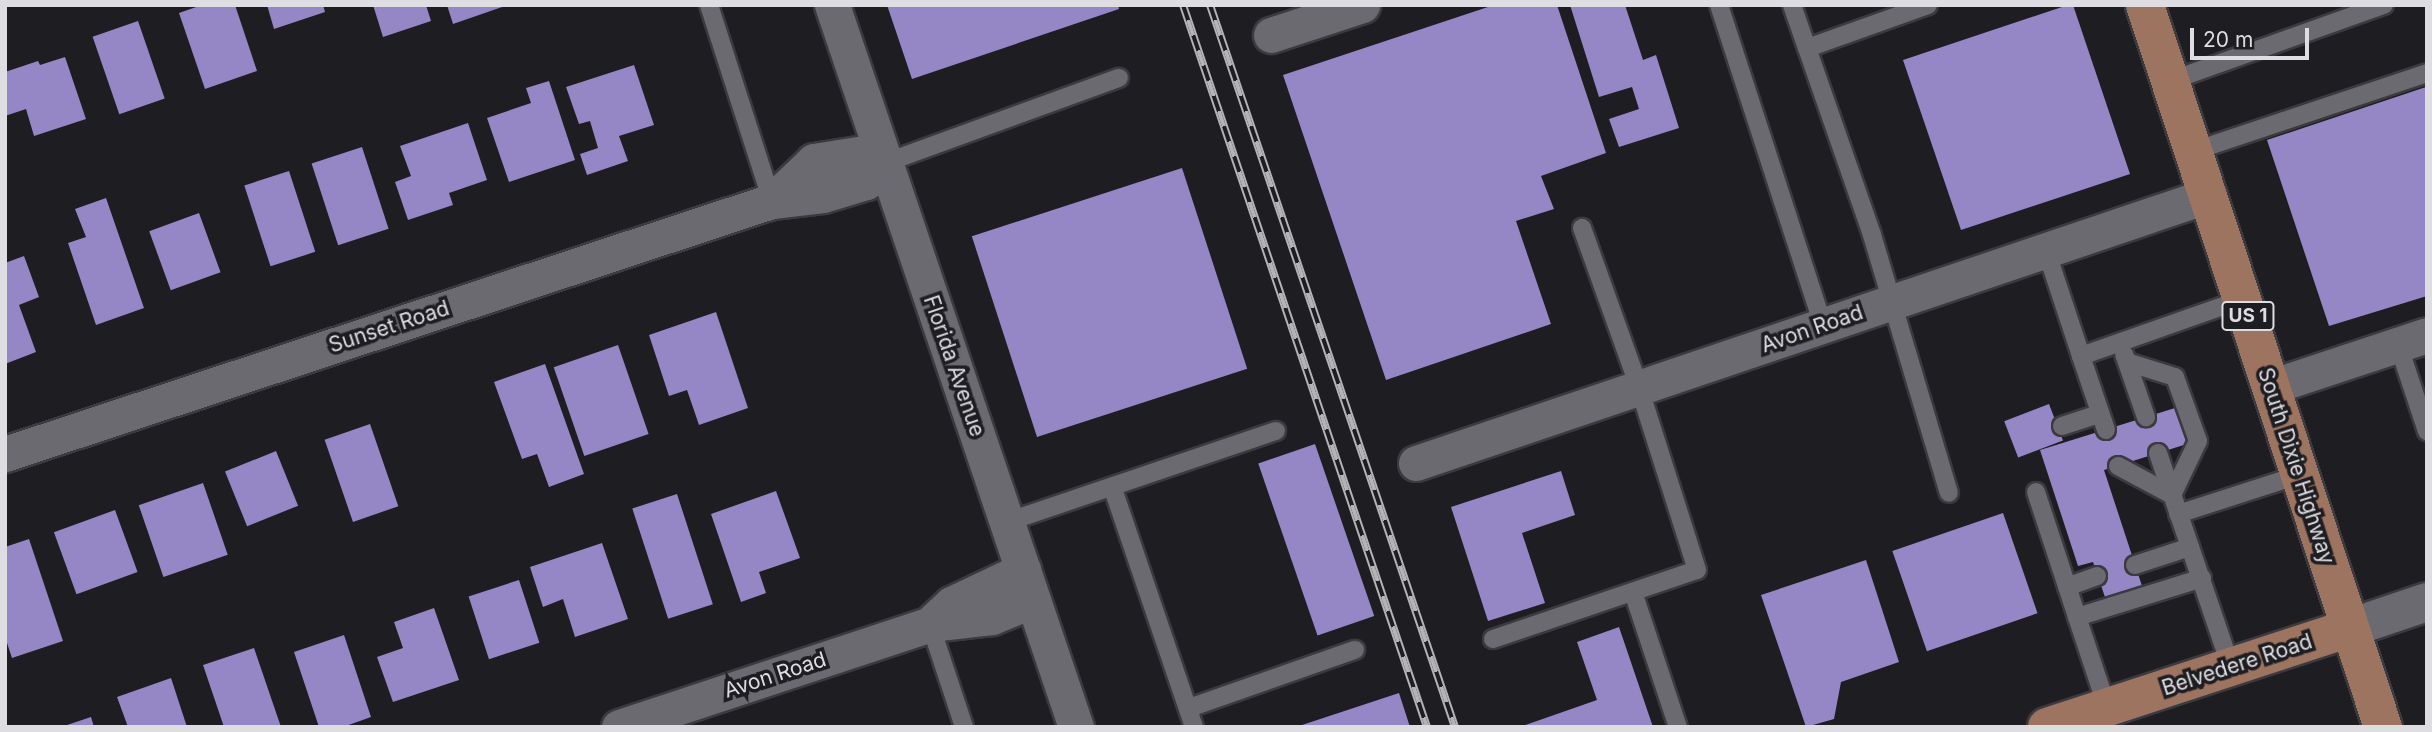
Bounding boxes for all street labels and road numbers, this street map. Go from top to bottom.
street label: Florida Avenue [918,292,990,440]
street label: Sunset Road [326,296,452,358]
street label: Avon Road [1758,300,1866,358]
road number: US 1 [2220,300,2276,332]
street label: South Dixie Highway [2252,365,2340,567]
street label: Belvedere Road [2159,629,2315,701]
street label: Avon Road [721,647,829,703]

